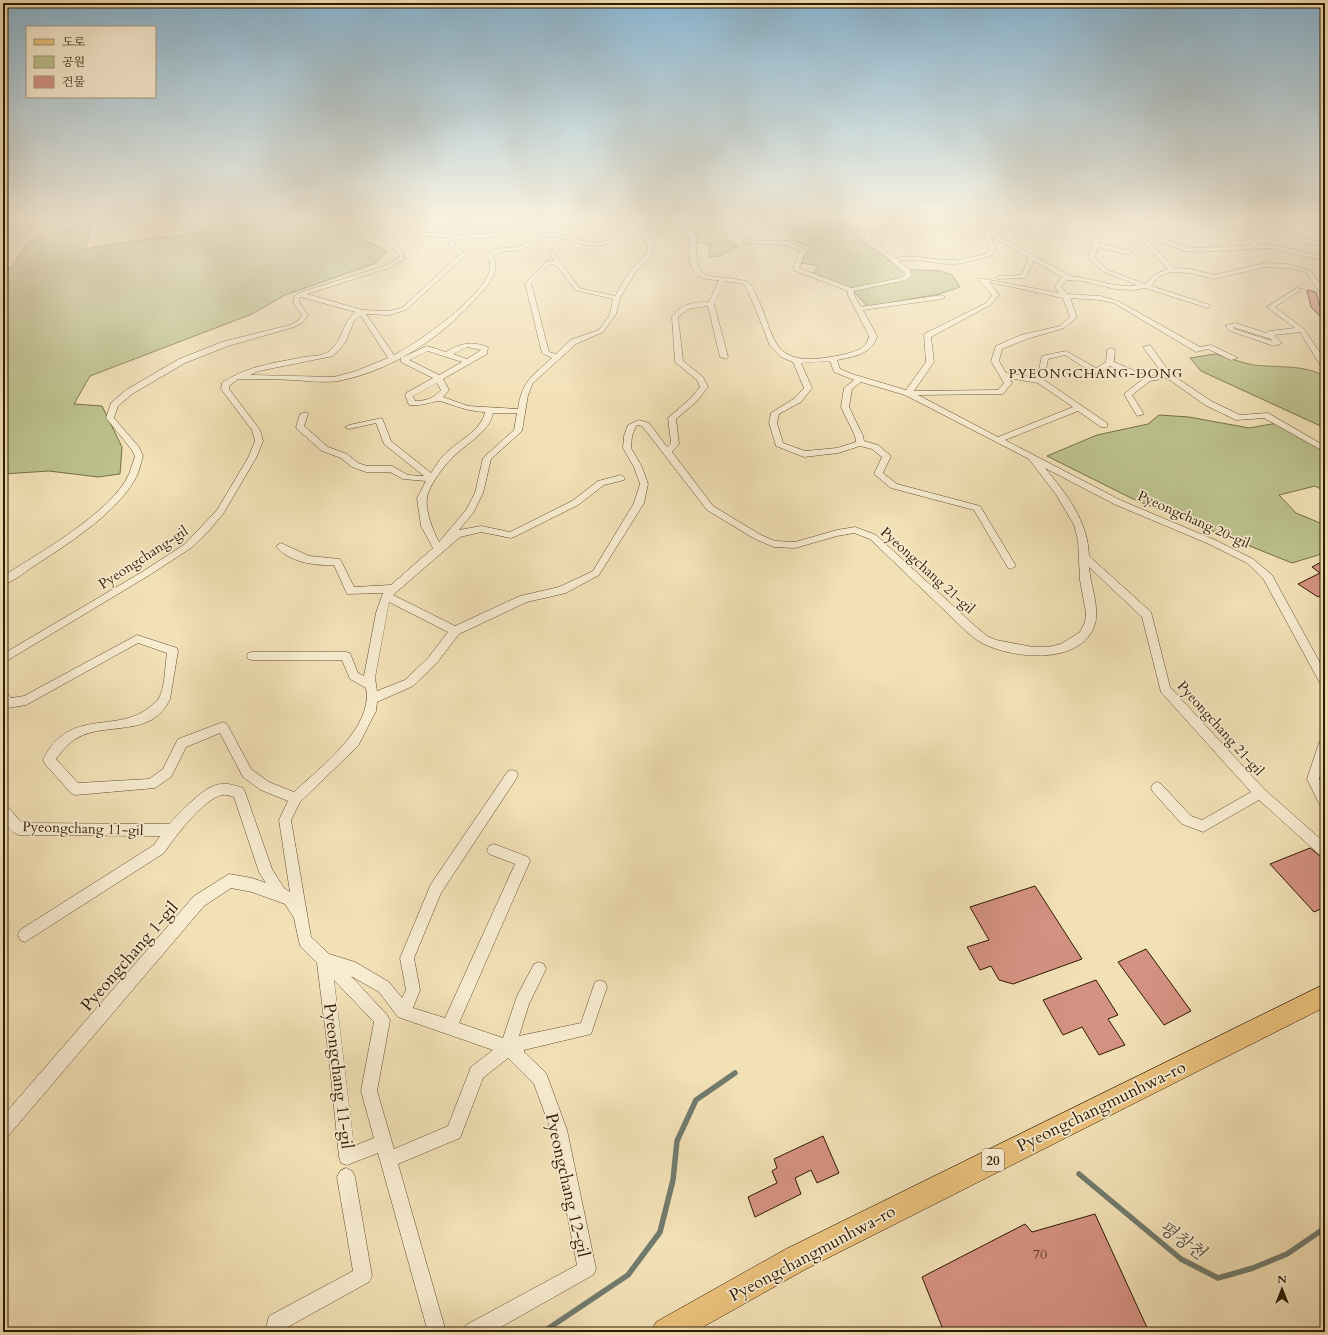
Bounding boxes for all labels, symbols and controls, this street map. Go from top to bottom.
legend [26,26,156,98]
text: 도로 [62,34,86,50]
text: 공원 [62,54,85,70]
text: 건물 [62,74,86,90]
district label: PYEONGCHANG-DONG [1009,365,1183,383]
street label: Pyeongchang 20-gil [1135,486,1253,553]
street label: Pyeongchang-gil [95,521,192,593]
street label: Pyeongchang 21-gil [876,523,979,618]
street label: Pyeongchang 21-gil [1173,677,1268,780]
street label: Pyeongchang 11-gil [22,817,144,840]
street label: Pyeongchang 1-gil [75,896,184,1016]
street label: Pyeongchang 11-gil [318,1002,359,1151]
street label: Pyeongchangmunhwa-ro [1013,1055,1190,1157]
street label: Pyeongchang 12-gil [540,1111,595,1260]
road number: 20 [982,1149,1004,1171]
street label: Pyeongchangmunhwa-ro [725,1200,899,1307]
water label: 평창천 [1153,1215,1212,1267]
house number: 70 [1033,1245,1047,1264]
north arrow [1262,1269,1302,1309]
text: N [1277,1272,1287,1287]

